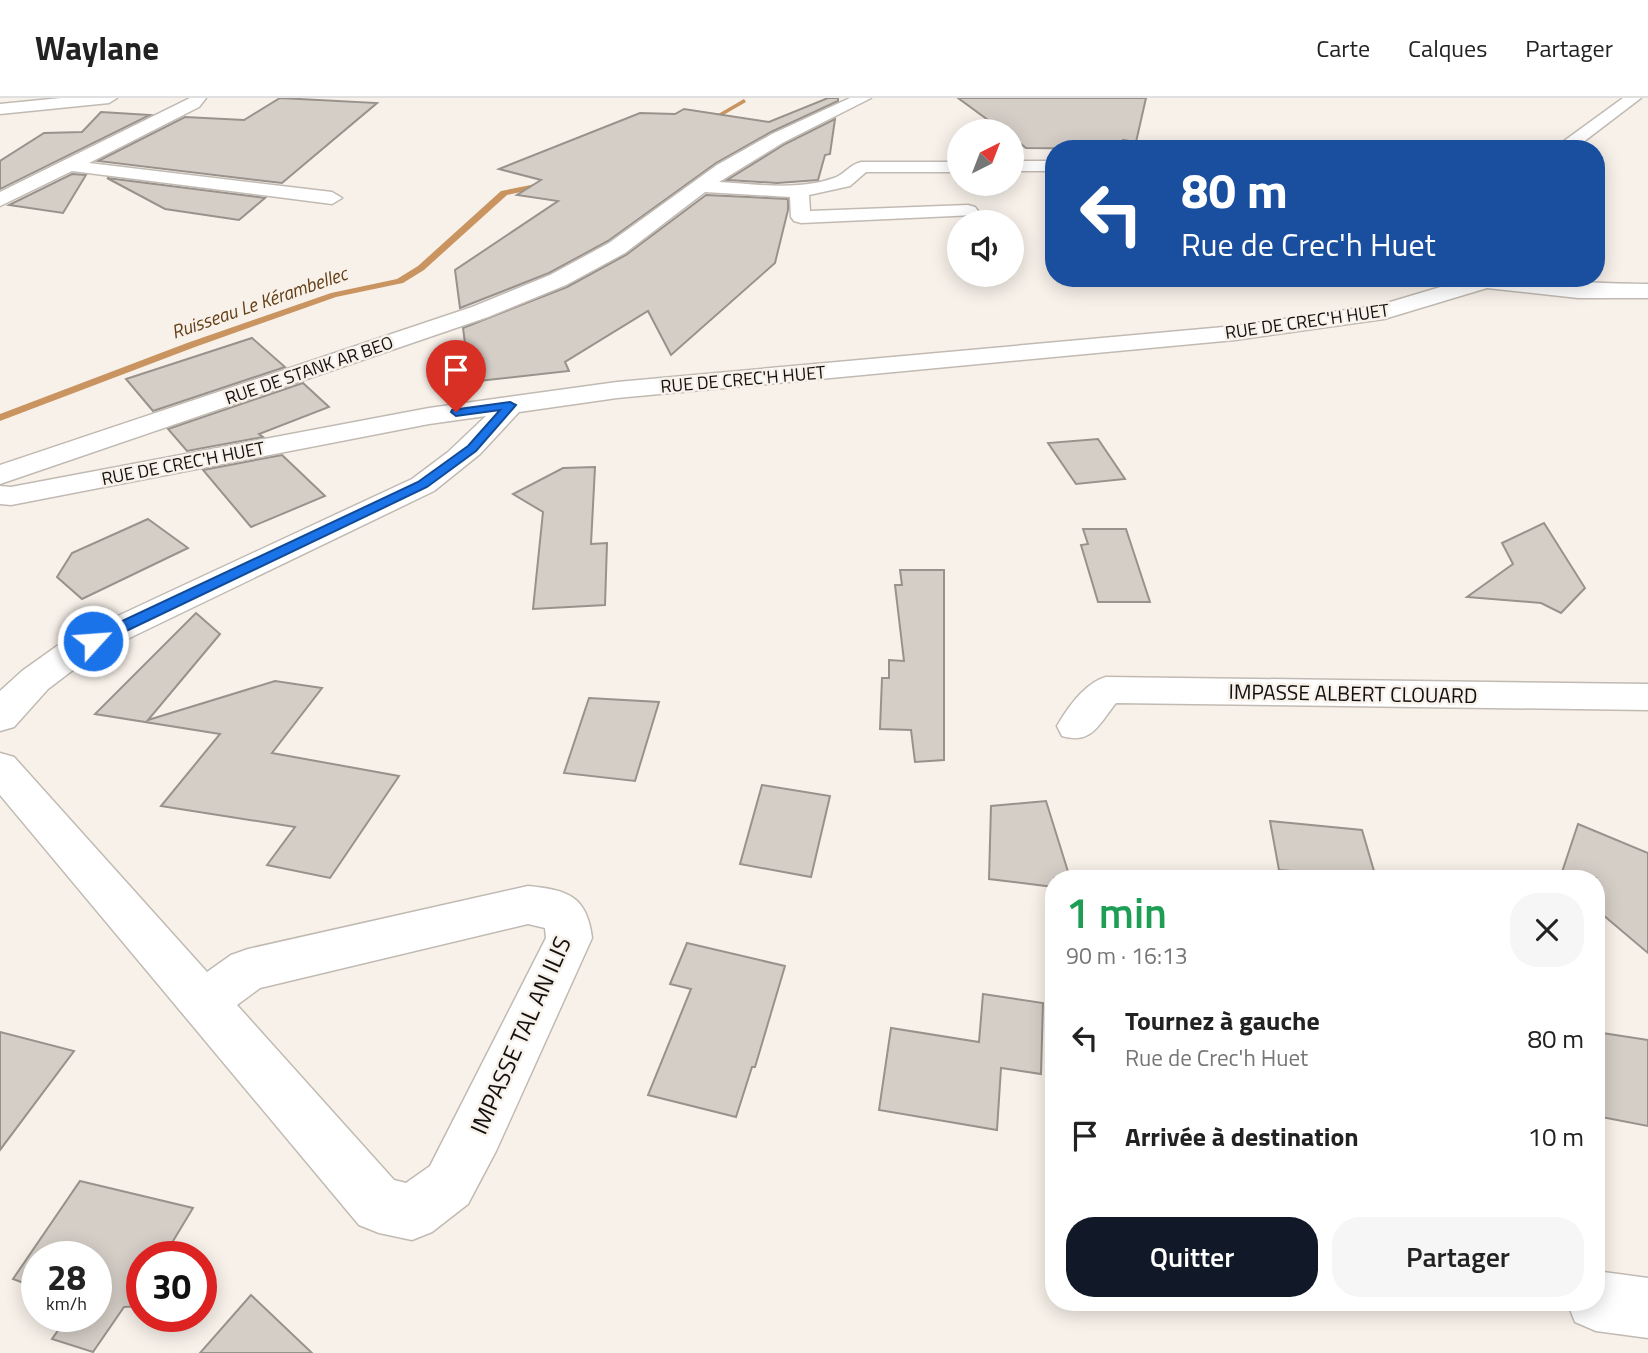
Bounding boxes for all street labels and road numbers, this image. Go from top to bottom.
street label: RUE DE CREC'H HUET [1223,296,1391,346]
street label: RUE DE STANK AR BEO [221,329,397,411]
street label: RUE DE CREC'H HUET [659,358,827,400]
street label: RUE DE CREC'H HUET [99,434,267,492]
street label: IMPASSE ALBERT CLOUARD [1228,675,1478,711]
street label: IMPASSE TAL AN ILIS [460,930,580,1140]

